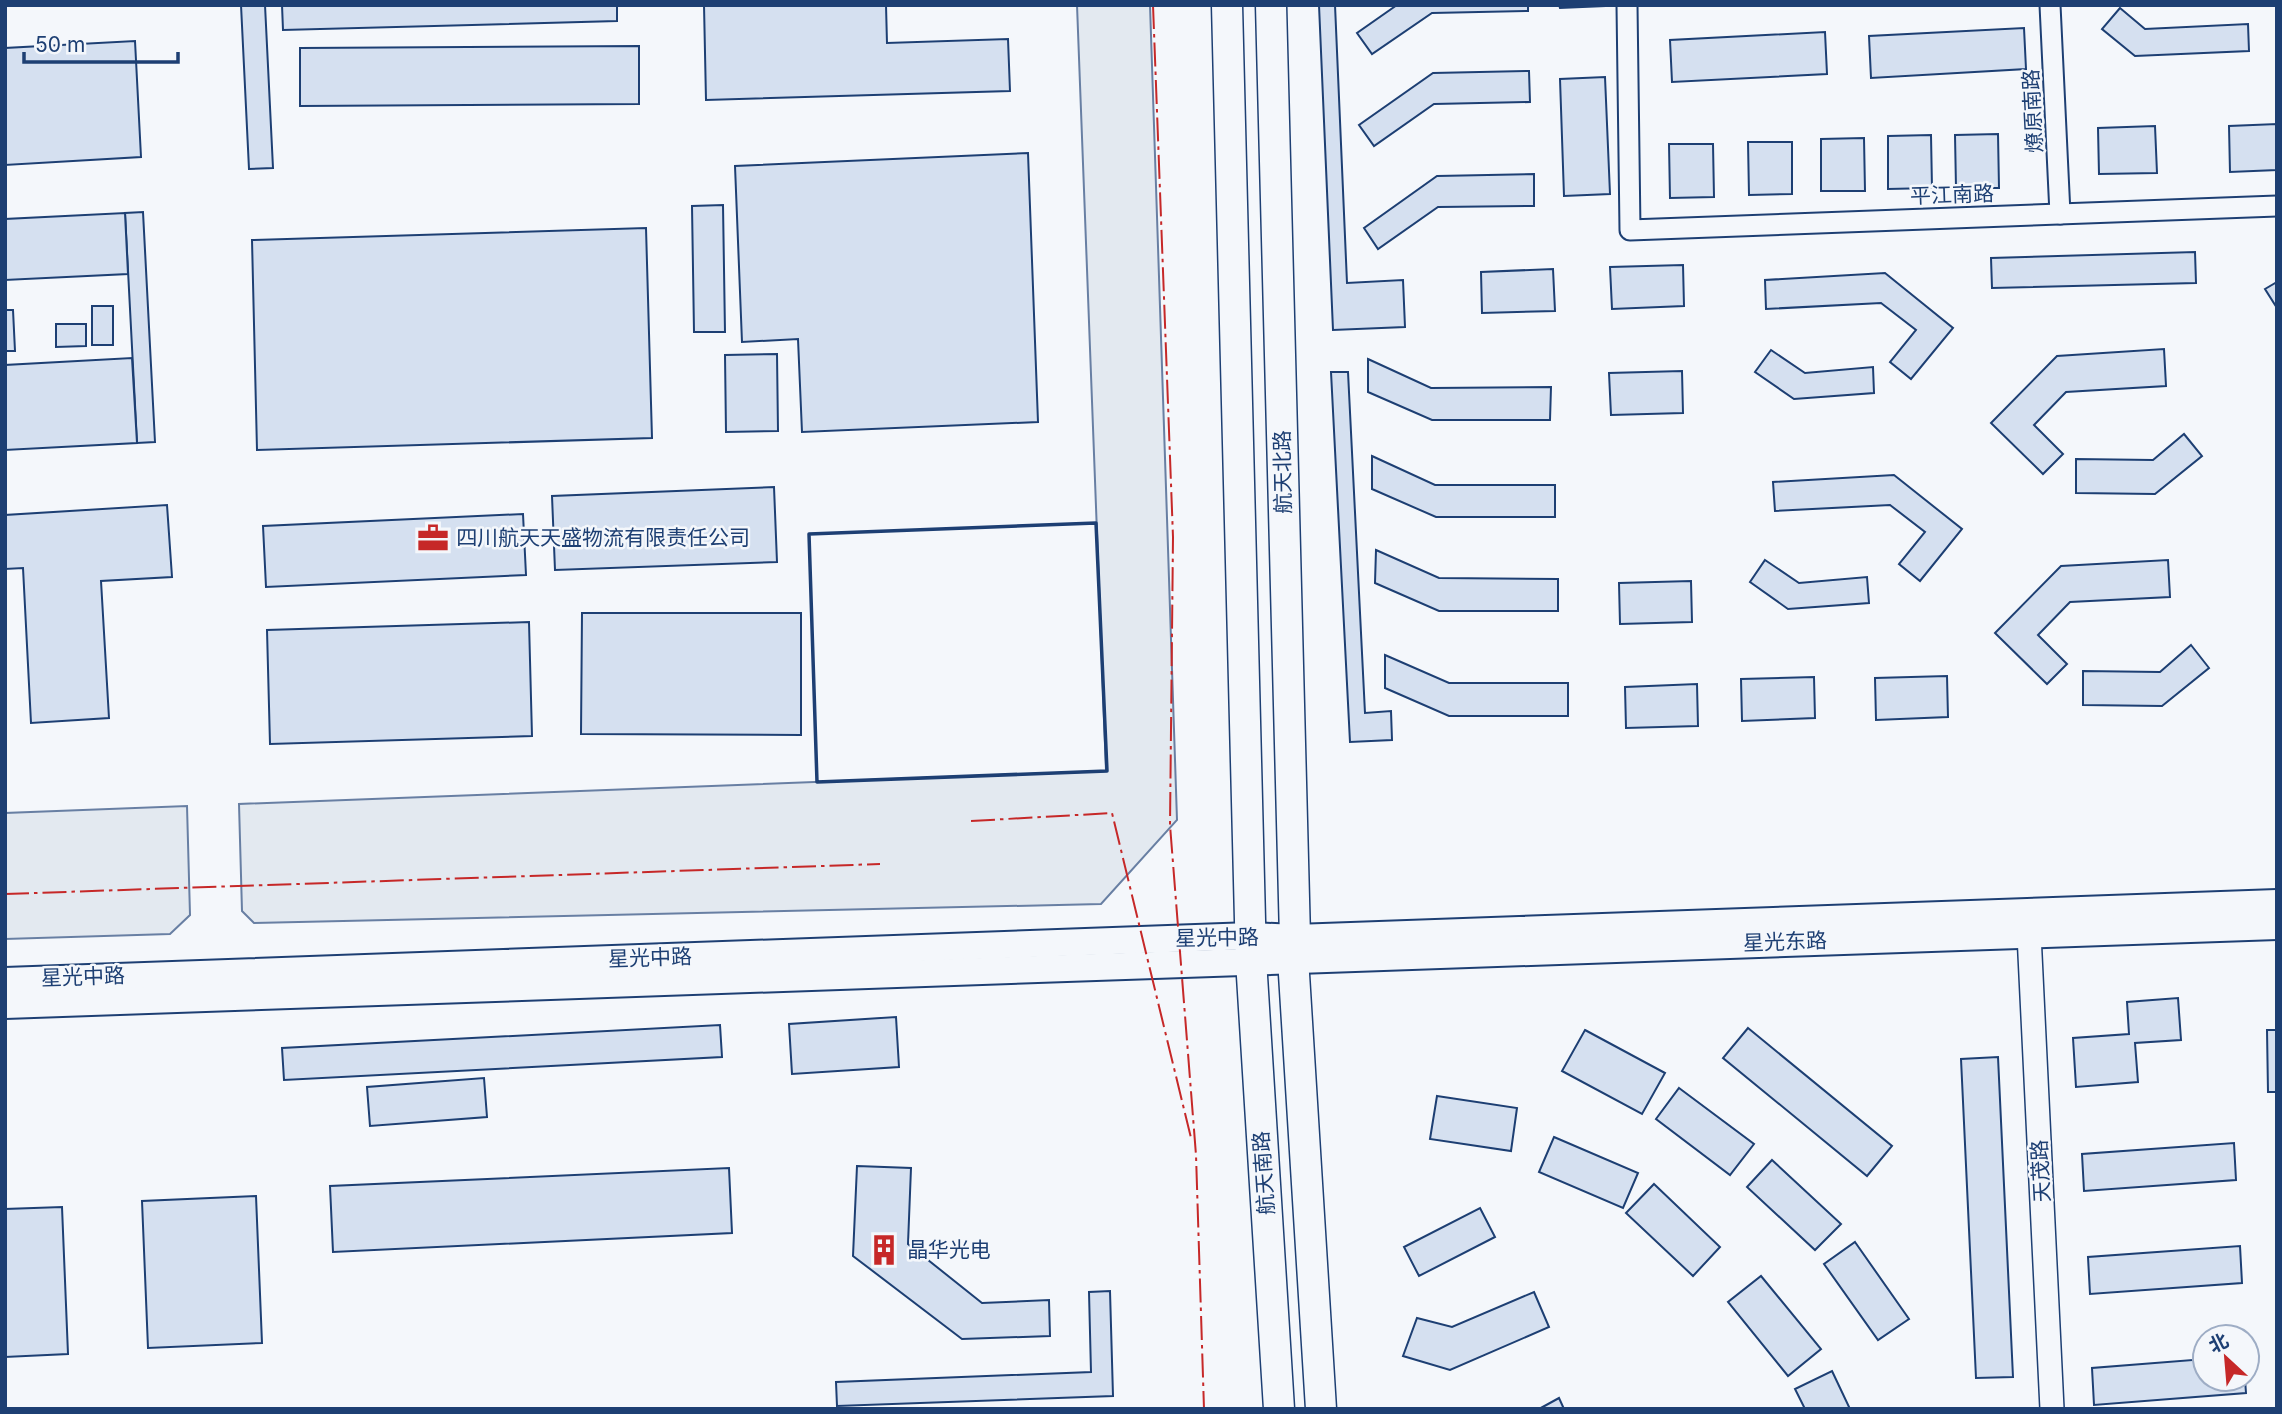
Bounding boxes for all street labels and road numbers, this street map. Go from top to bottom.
street label: 燎原南路 [2018,68,2047,154]
street label: 平江南路 [1910,181,1994,208]
street label: 航天北路 [1269,430,1296,514]
street label: 星光中路 [1175,924,1259,951]
street label: 星光东路 [1743,928,1827,955]
street label: 星光中路 [608,944,692,971]
street label: 星光中路 [41,963,125,990]
street label: 航天南路 [1248,1130,1279,1216]
street label: 天茂路 [2026,1139,2055,1203]

